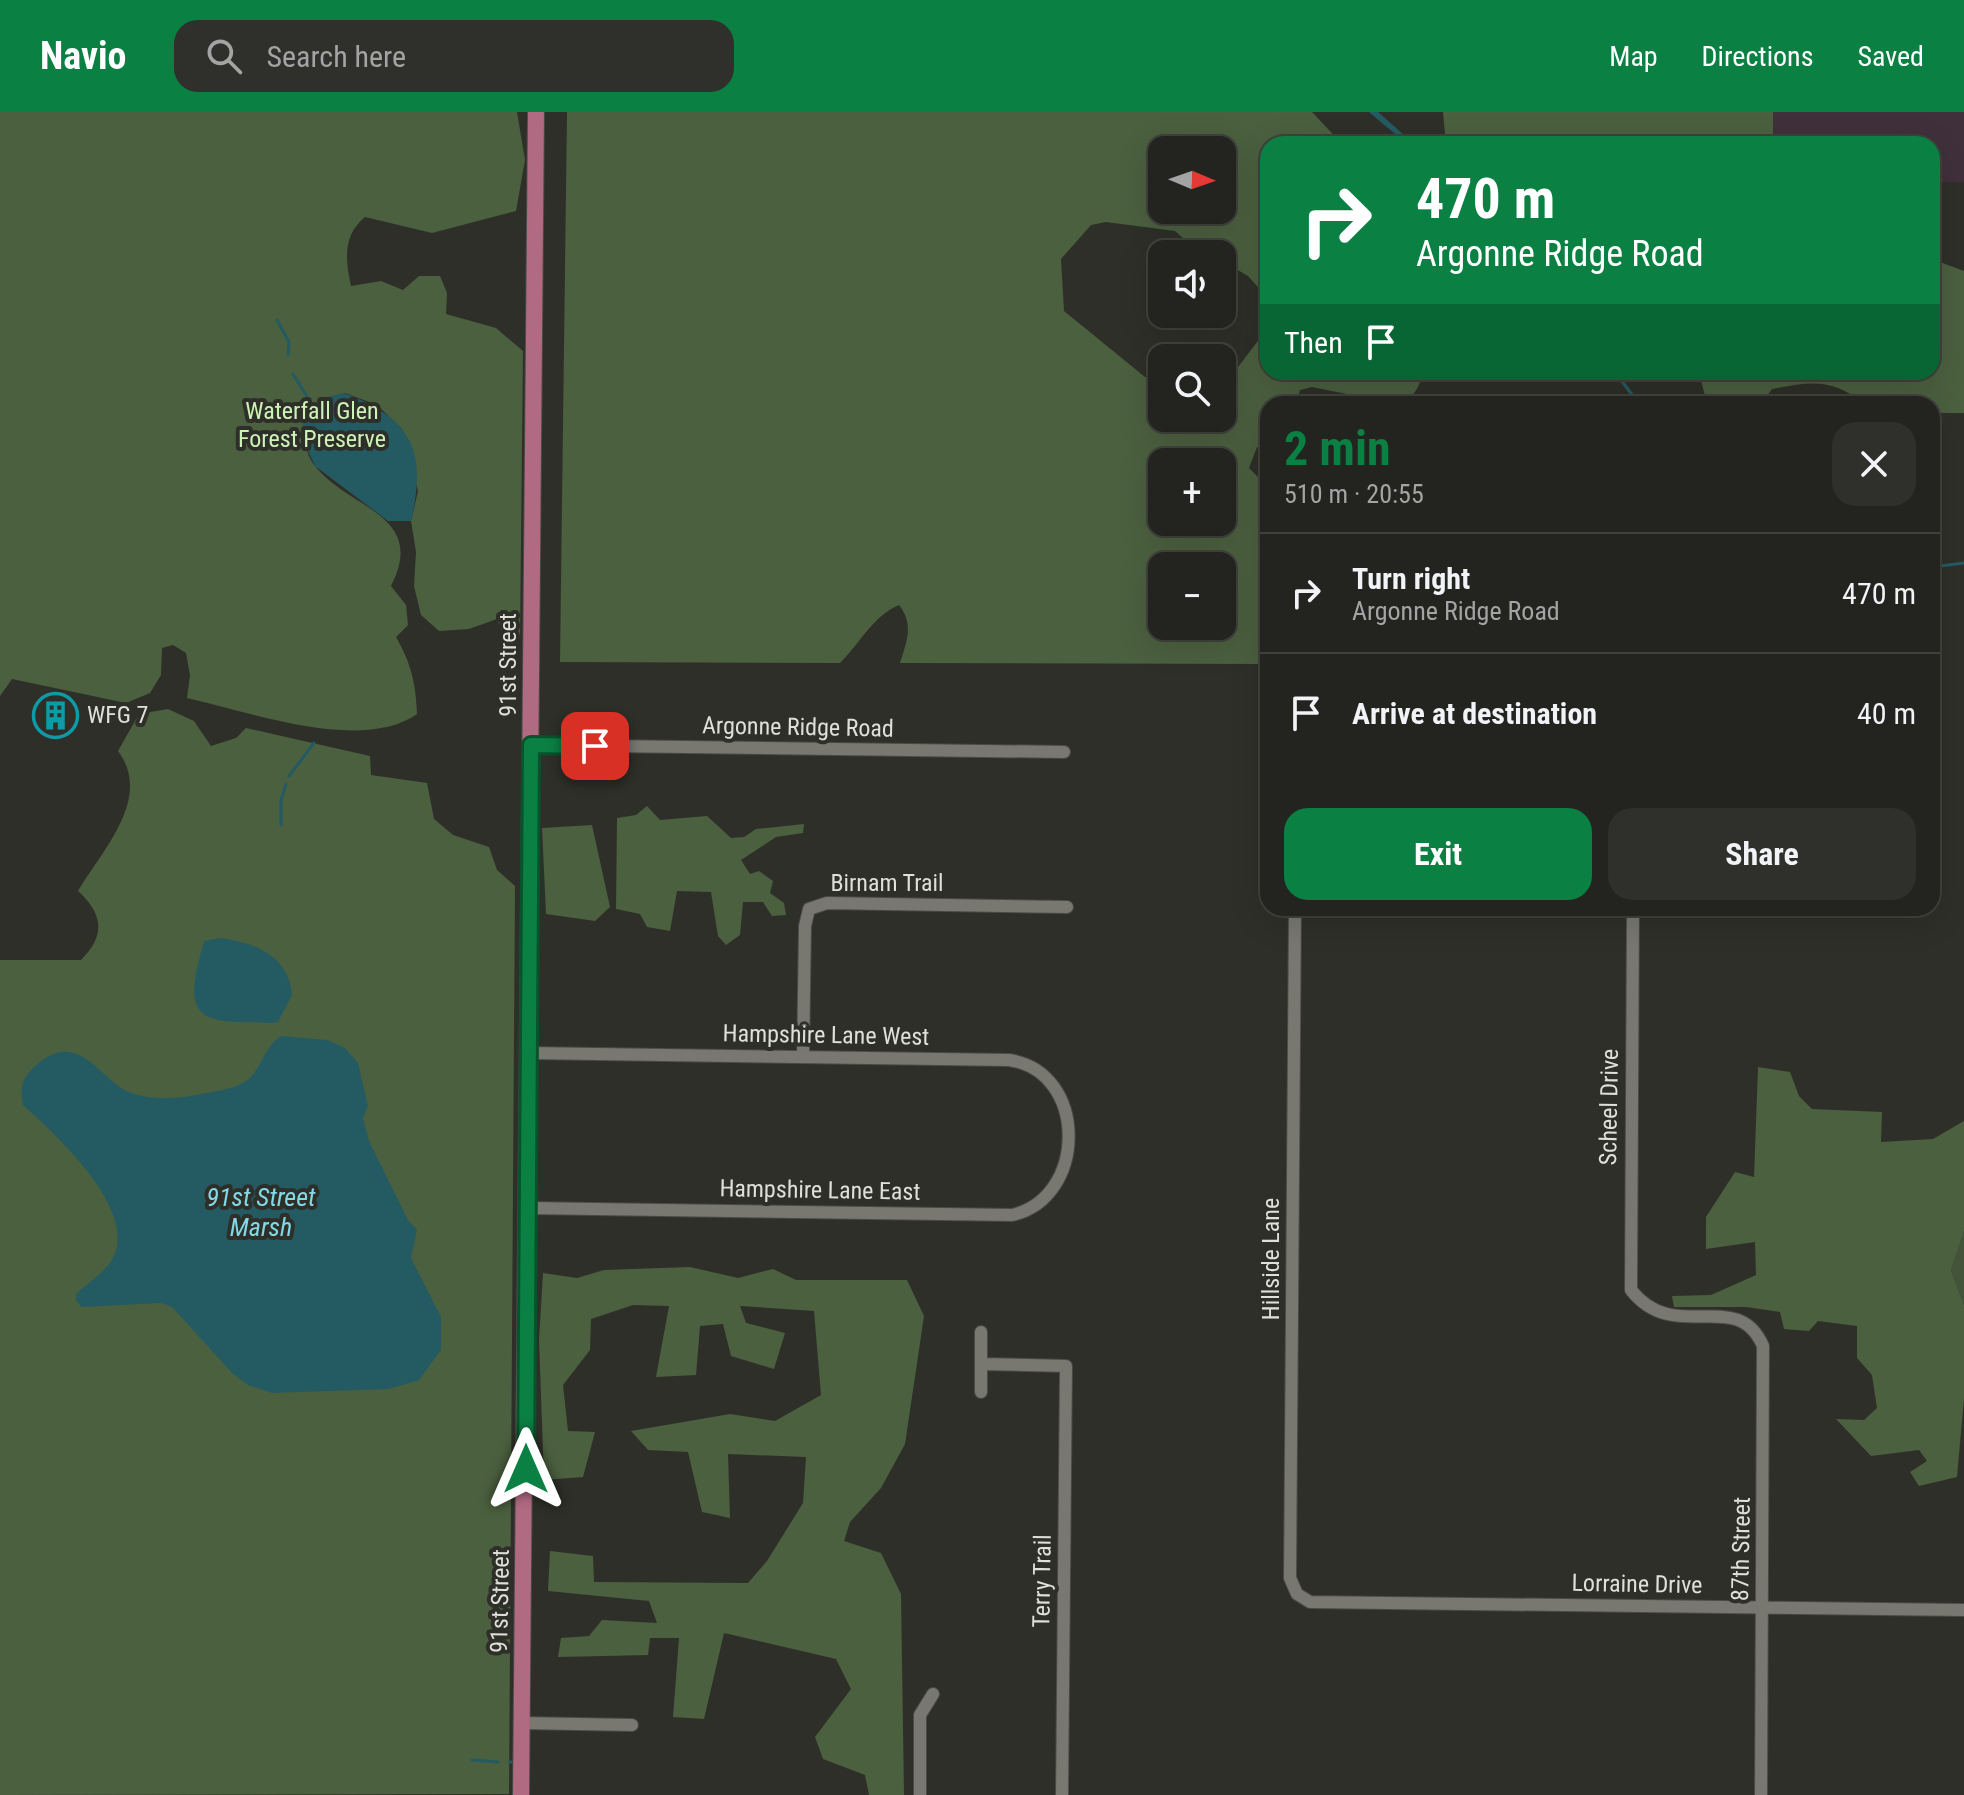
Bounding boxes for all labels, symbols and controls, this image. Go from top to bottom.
search box [174,20,734,92]
text: Navio [40,34,126,78]
icon: search [202,34,246,78]
text: Search here [266,39,406,74]
text: Map [1609,40,1658,73]
text: Directions [1702,40,1813,73]
text: Saved [1857,40,1924,73]
north arrow [1148,136,1236,224]
map controls [1148,136,1236,640]
text: 470 m [1416,166,1555,232]
icon: right [1284,168,1388,272]
text: Argonne Ridge Road [1416,233,1704,275]
button: sound [1148,240,1236,328]
icon: arrive [1359,320,1403,364]
text: Then [1284,325,1343,360]
button: search [1148,344,1236,432]
park label: Waterfall Glen Forest Preserve [238,397,386,453]
text: 2 min [1284,420,1391,477]
button: close [1832,422,1916,506]
button: + [1148,448,1236,536]
text: 510 m · 20:55 [1284,479,1424,509]
button: − [1148,552,1236,640]
text: Turn right [1352,561,1470,596]
icon: right [1284,571,1328,615]
text: 470 m [1842,576,1916,611]
text: Argonne Ridge Road [1352,596,1560,626]
street label: 91st Street [494,613,522,717]
building icon: WFG 7 [32,691,80,739]
icon: arrive [1284,691,1328,735]
text: Arrive at destination [1352,696,1597,731]
text: 40 m [1857,696,1916,731]
place label: WFG 7 [87,701,148,729]
street label: Argonne Ridge Road [702,711,894,743]
pin [561,712,629,780]
icon: arrive [573,724,617,768]
button: Exit [1284,808,1592,900]
button: Share [1608,808,1916,900]
street label: Birnam Trail [830,869,944,897]
street label: Hampshire Lane West [722,1019,930,1051]
street label: Scheel Drive [1594,1048,1624,1166]
street label: Hampshire Lane East [719,1174,921,1206]
water label: 91st Street Marsh [207,1182,316,1242]
street label: Hillside Lane [1257,1198,1285,1320]
position arrow [484,1427,568,1511]
street label: 87th Street [1726,1497,1756,1601]
street label: Terry Trail [1027,1534,1057,1628]
street label: 91st Street [485,1549,515,1653]
street label: Lorraine Drive [1571,1569,1703,1599]

